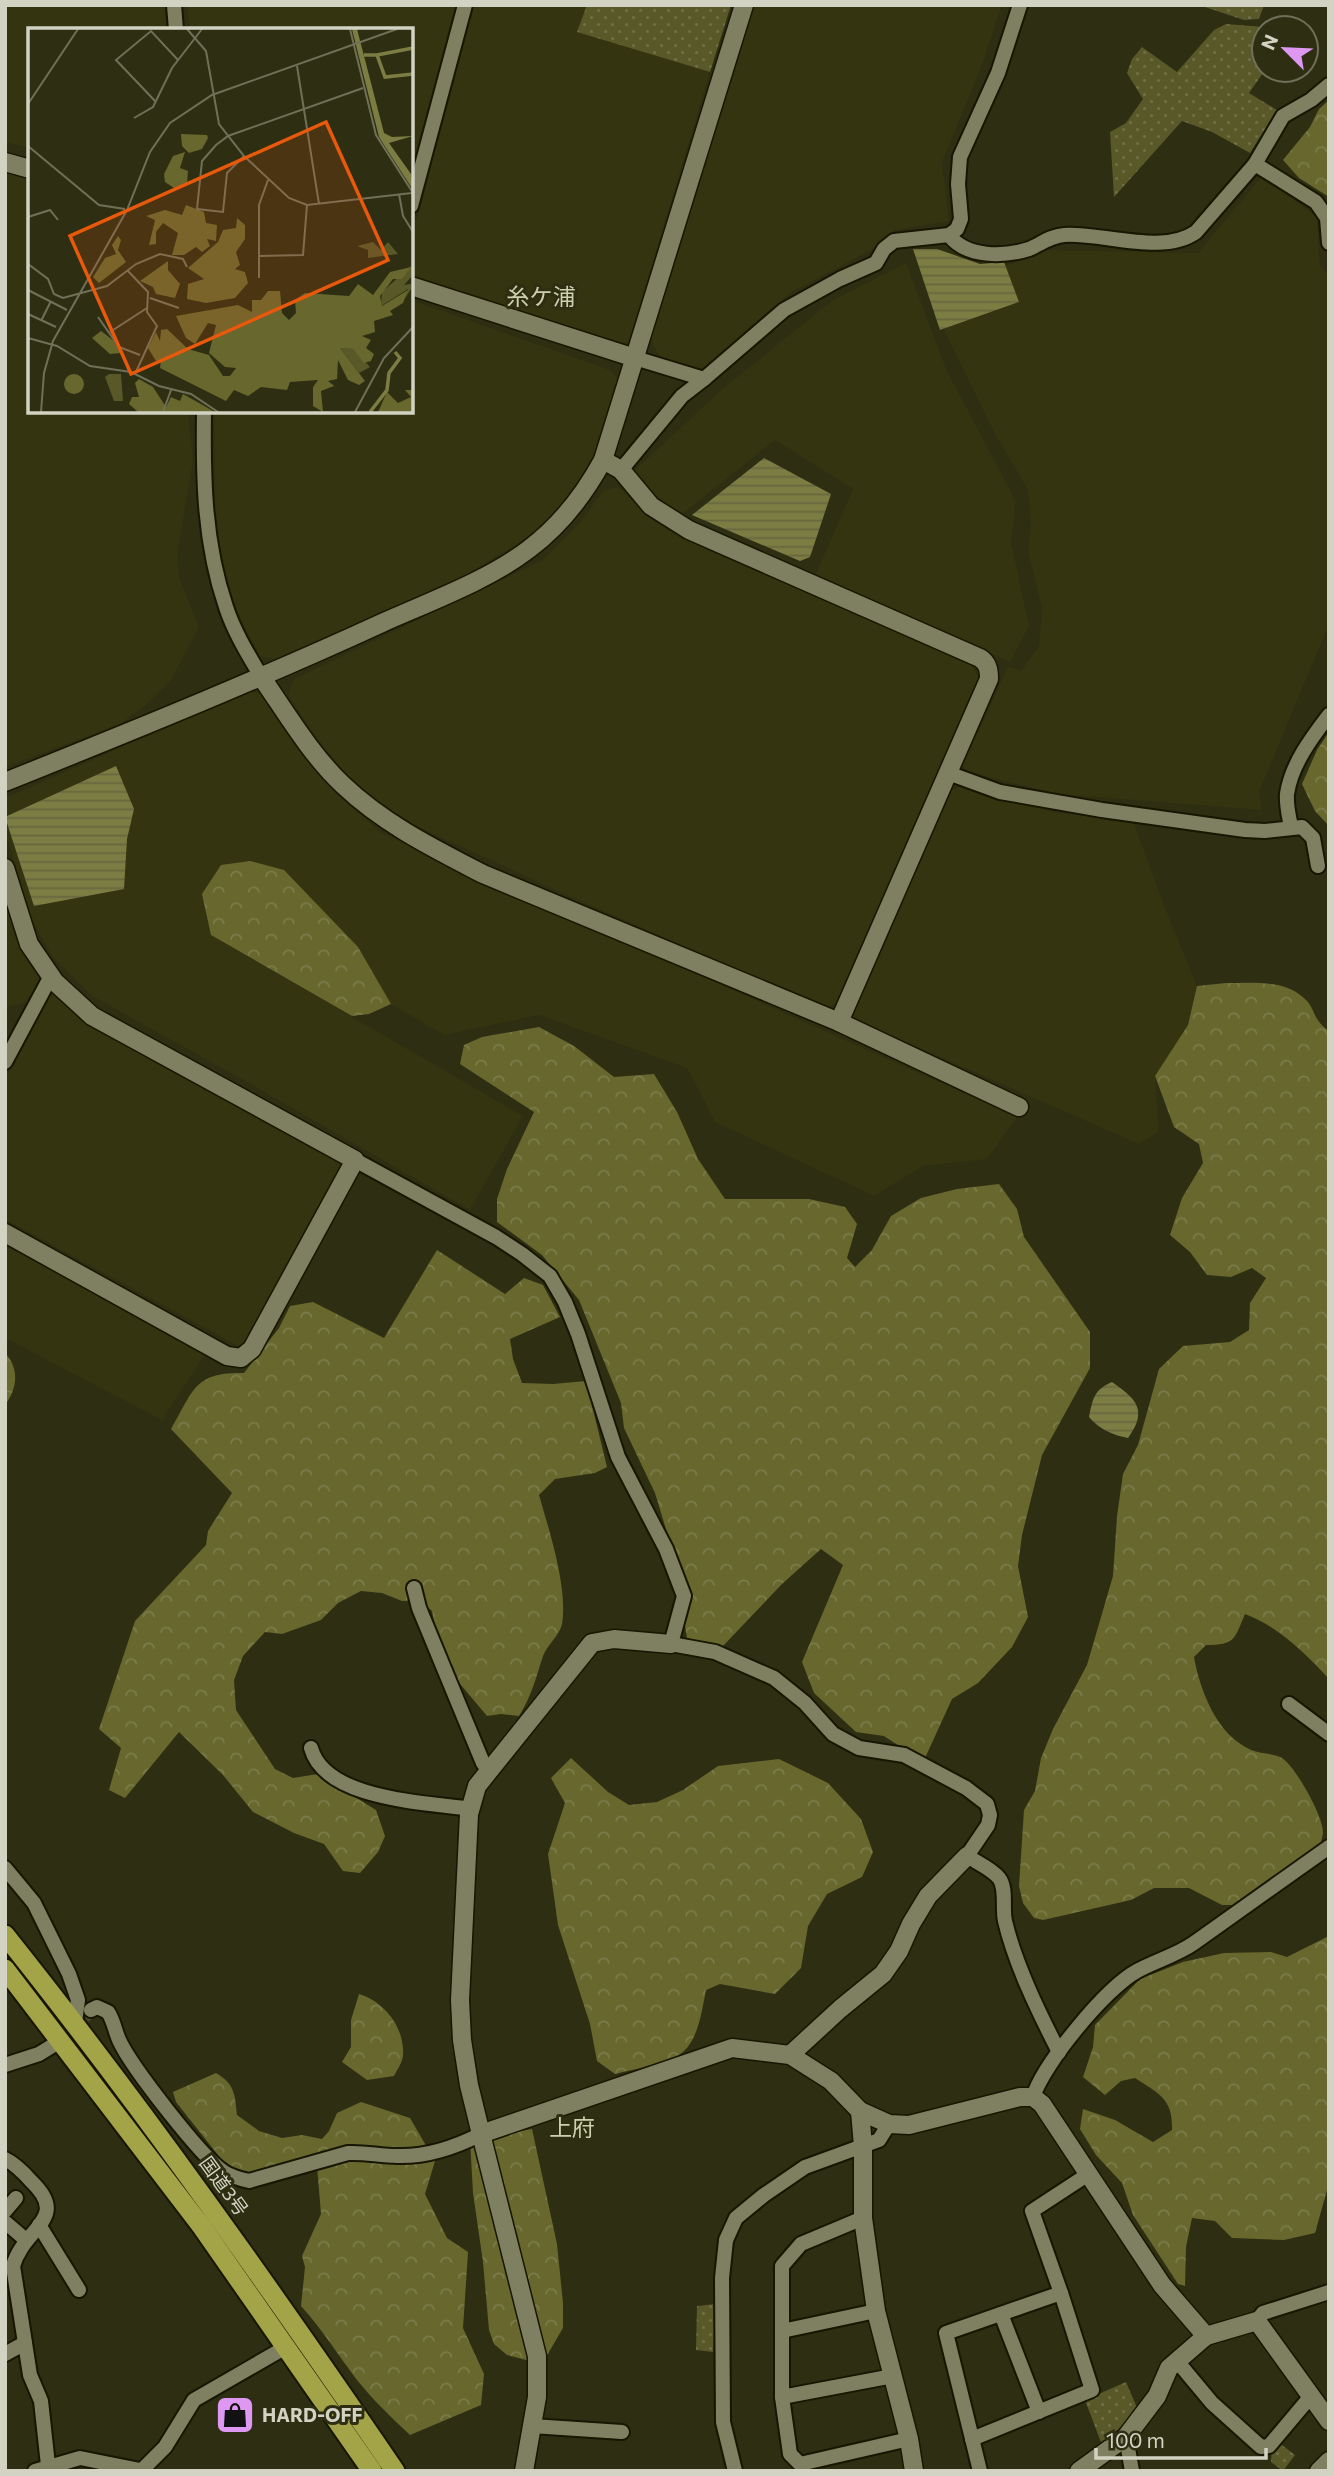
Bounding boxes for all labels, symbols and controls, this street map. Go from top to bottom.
north arrow [1250,14,1320,84]
inset map [28,28,413,413]
text: N [1256,31,1282,53]
district label: 糸ケ浦 [507,282,576,310]
district label: 上府 [549,2113,595,2141]
street label: 国道3号 [195,2152,254,2220]
shop icon: HARD-OFF [214,2394,256,2436]
place label: HARD-OFF [262,2403,362,2426]
scale bar [1096,2416,1266,2460]
text: 100 m [1106,2427,1165,2452]

